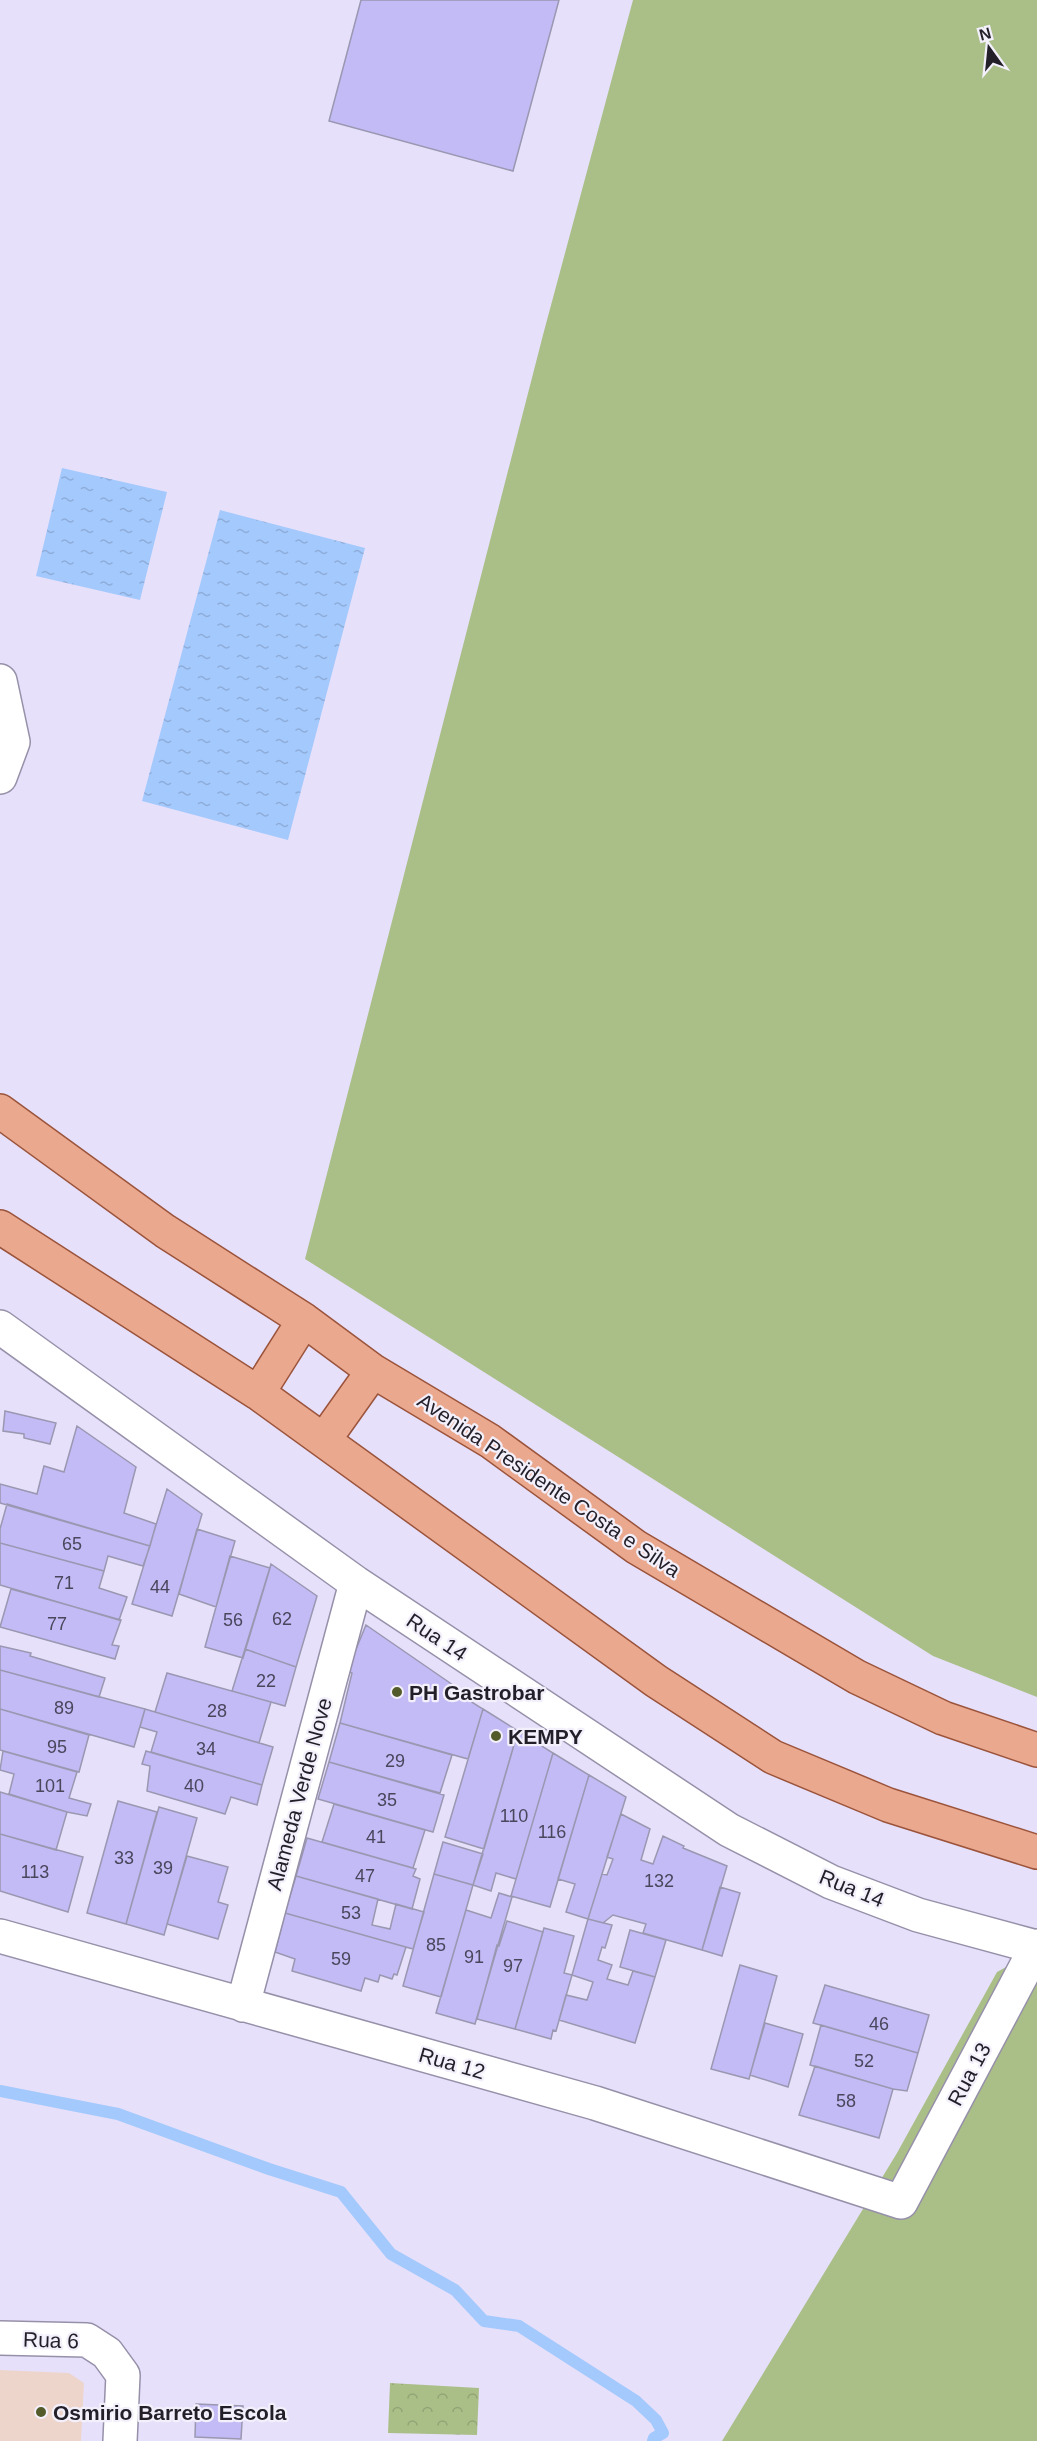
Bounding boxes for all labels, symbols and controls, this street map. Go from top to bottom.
north arrow [959,18,1019,78]
text: N [977,24,993,44]
street label: Avenida Presidente Costa e Silva [414,1388,685,1582]
house number: 65 [62,1534,82,1554]
house number: 71 [54,1573,74,1593]
house number: 44 [150,1577,170,1597]
house number: 62 [272,1609,292,1629]
street label: Rua 14 [402,1609,472,1666]
house number: 56 [223,1610,243,1630]
house number: 77 [47,1614,67,1634]
house number: 22 [256,1671,276,1691]
place label: PH Gastrobar [409,1681,544,1704]
marker: PH Gastrobar [390,1685,404,1699]
street label: Alameda Verde Nove [262,1695,336,1893]
house number: 89 [54,1698,74,1718]
house number: 28 [207,1701,227,1721]
place label: KEMPY [508,1725,583,1748]
marker: KEMPY [489,1729,503,1743]
house number: 95 [47,1737,67,1757]
house number: 34 [196,1739,216,1759]
house number: 29 [385,1751,405,1771]
house number: 101 [35,1776,65,1796]
house number: 40 [184,1776,204,1796]
house number: 35 [377,1790,397,1810]
house number: 110 [500,1806,528,1826]
house number: 116 [538,1822,566,1842]
house number: 41 [366,1827,386,1847]
house number: 33 [114,1848,134,1868]
house number: 39 [153,1858,173,1878]
house number: 113 [21,1862,49,1882]
street label: Rua 14 [816,1865,888,1911]
house number: 47 [355,1866,375,1886]
house number: 132 [644,1871,674,1891]
house number: 53 [341,1903,361,1923]
house number: 85 [426,1935,446,1955]
house number: 91 [464,1947,484,1967]
house number: 59 [331,1949,351,1969]
house number: 97 [503,1956,523,1976]
house number: 46 [869,2014,889,2034]
street label: Rua 13 [943,2039,995,2109]
street label: Rua 12 [416,2043,488,2083]
house number: 52 [854,2051,874,2071]
house number: 58 [836,2091,856,2111]
street label: Rua 6 [23,2328,79,2352]
place label: Osmirio Barreto Escola [53,2401,287,2424]
marker: Osmirio Barreto Escola [34,2405,48,2419]

